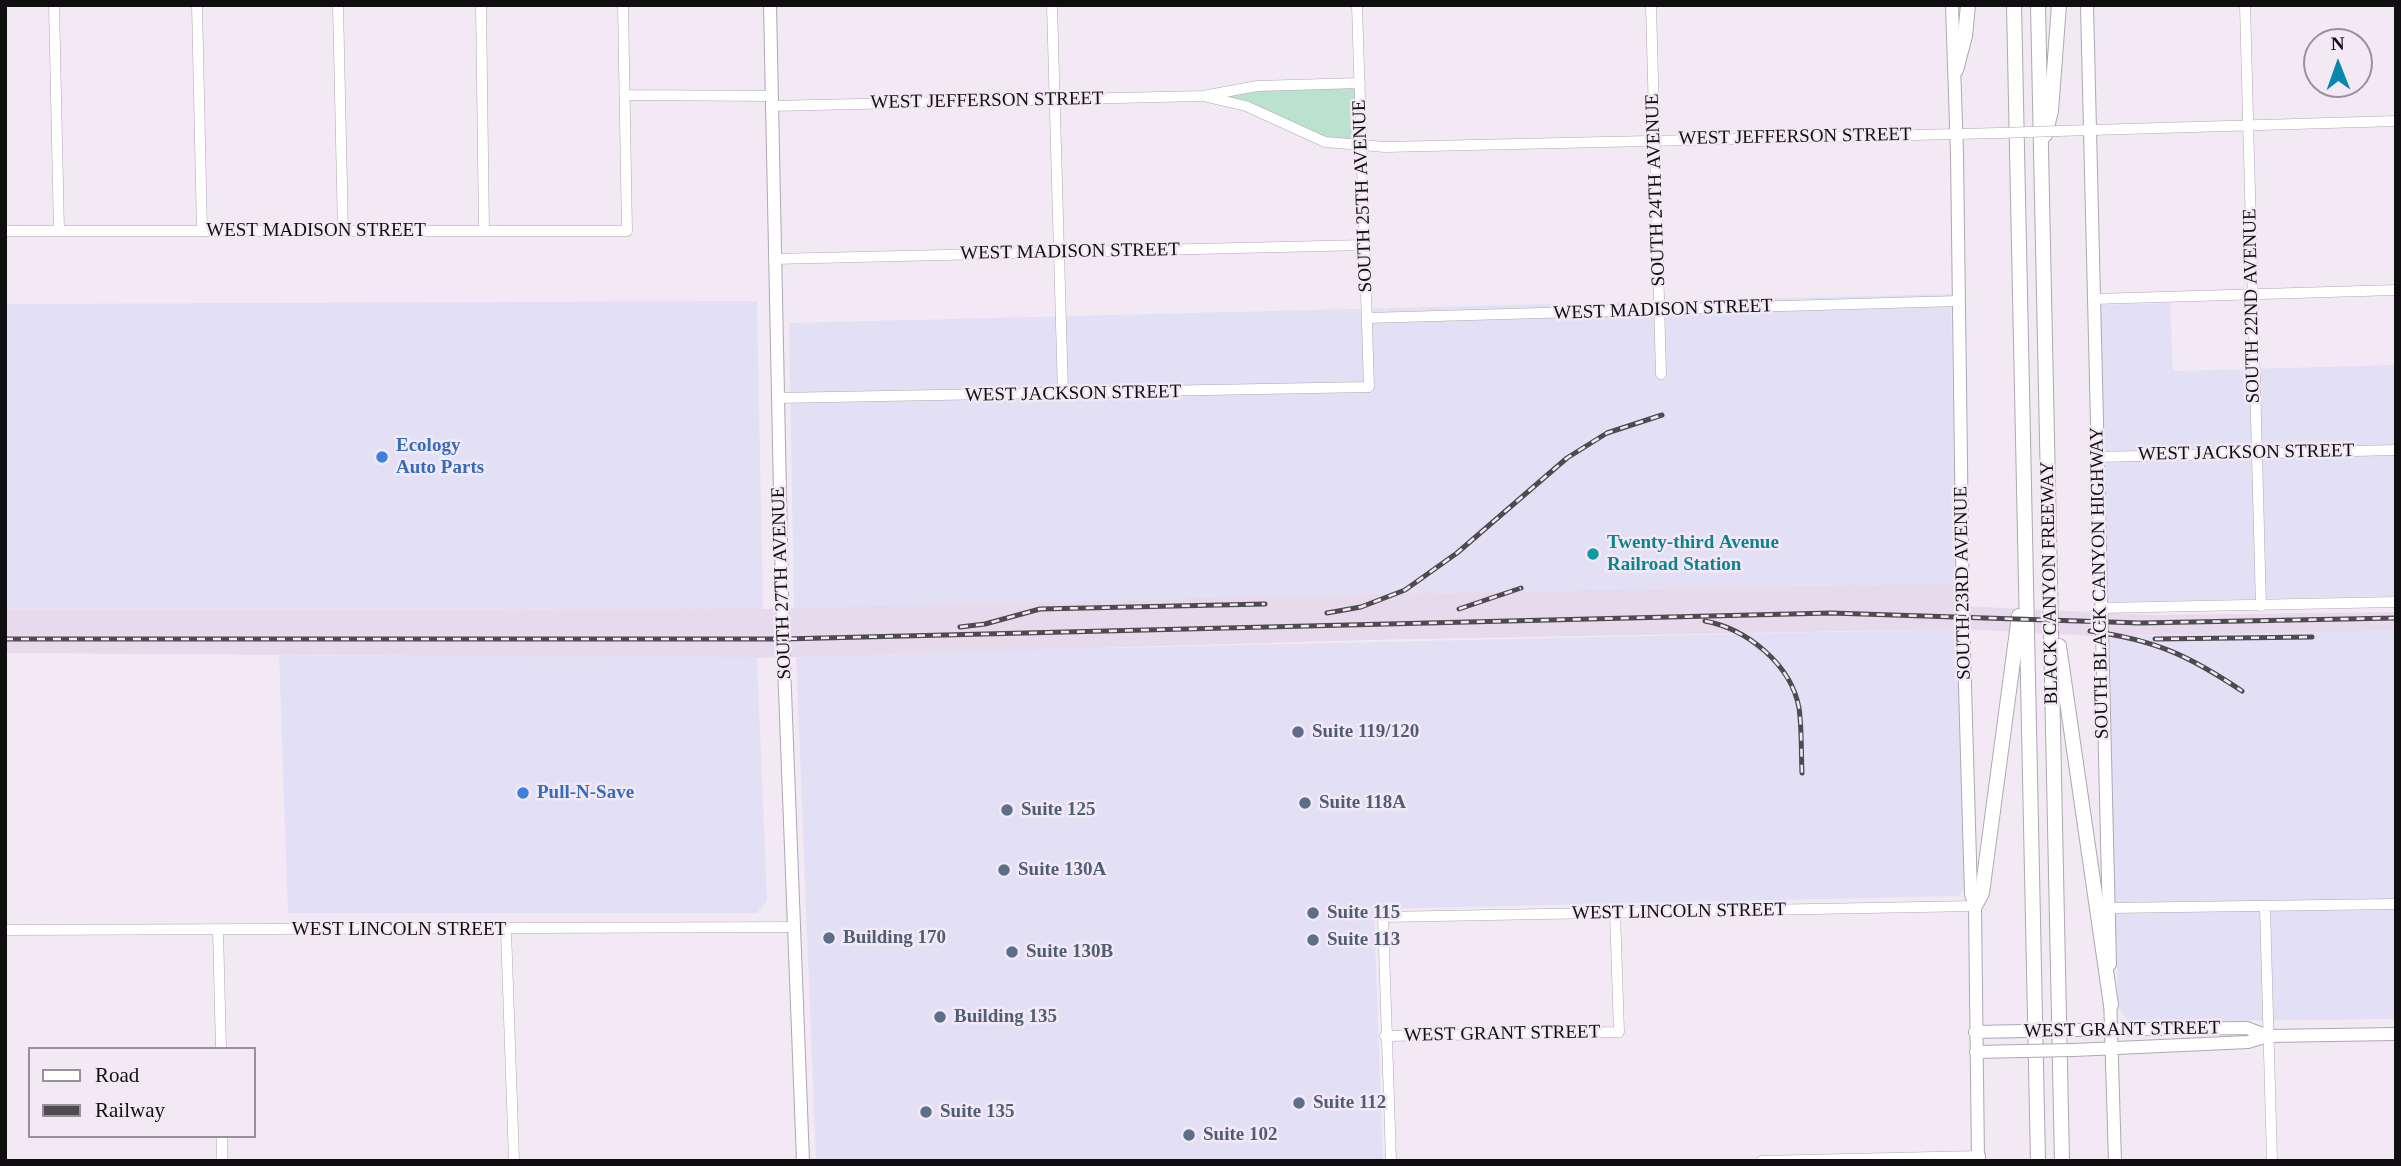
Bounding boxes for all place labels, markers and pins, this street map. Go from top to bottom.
place label: Ecology Auto Parts [396,435,484,479]
marker: Ecology Auto Parts [374,449,390,465]
place label: Twenty-third Avenue Railroad Station [1607,532,1779,576]
marker: Twenty-third Avenue Railroad Station [1585,546,1601,562]
place label: Suite 119/120 [1312,721,1419,743]
marker: Suite 119/120 [1290,724,1306,740]
place label: Pull-N-Save [537,782,634,804]
marker: Pull-N-Save [515,785,531,801]
place label: Suite 118A [1319,792,1406,814]
marker: Suite 118A [1297,795,1313,811]
place label: Suite 125 [1021,799,1095,821]
marker: Suite 125 [999,802,1015,818]
place label: Suite 130A [1018,859,1106,881]
marker: Suite 130A [996,862,1012,878]
place label: Suite 115 [1327,902,1400,924]
marker: Suite 115 [1305,905,1321,921]
place label: Building 170 [843,927,946,949]
place label: Suite 113 [1327,929,1400,951]
marker: Building 170 [821,930,837,946]
marker: Suite 113 [1305,932,1321,948]
place label: Suite 130B [1026,941,1113,963]
marker: Suite 130B [1004,944,1020,960]
place label: Building 135 [954,1006,1057,1028]
marker: Building 135 [932,1009,948,1025]
place label: Suite 112 [1313,1092,1386,1114]
marker: Suite 112 [1291,1095,1307,1111]
place label: Suite 135 [940,1101,1014,1123]
marker: Suite 135 [918,1104,934,1120]
place label: Suite 102 [1203,1124,1277,1146]
marker: Suite 102 [1181,1127,1197,1143]

